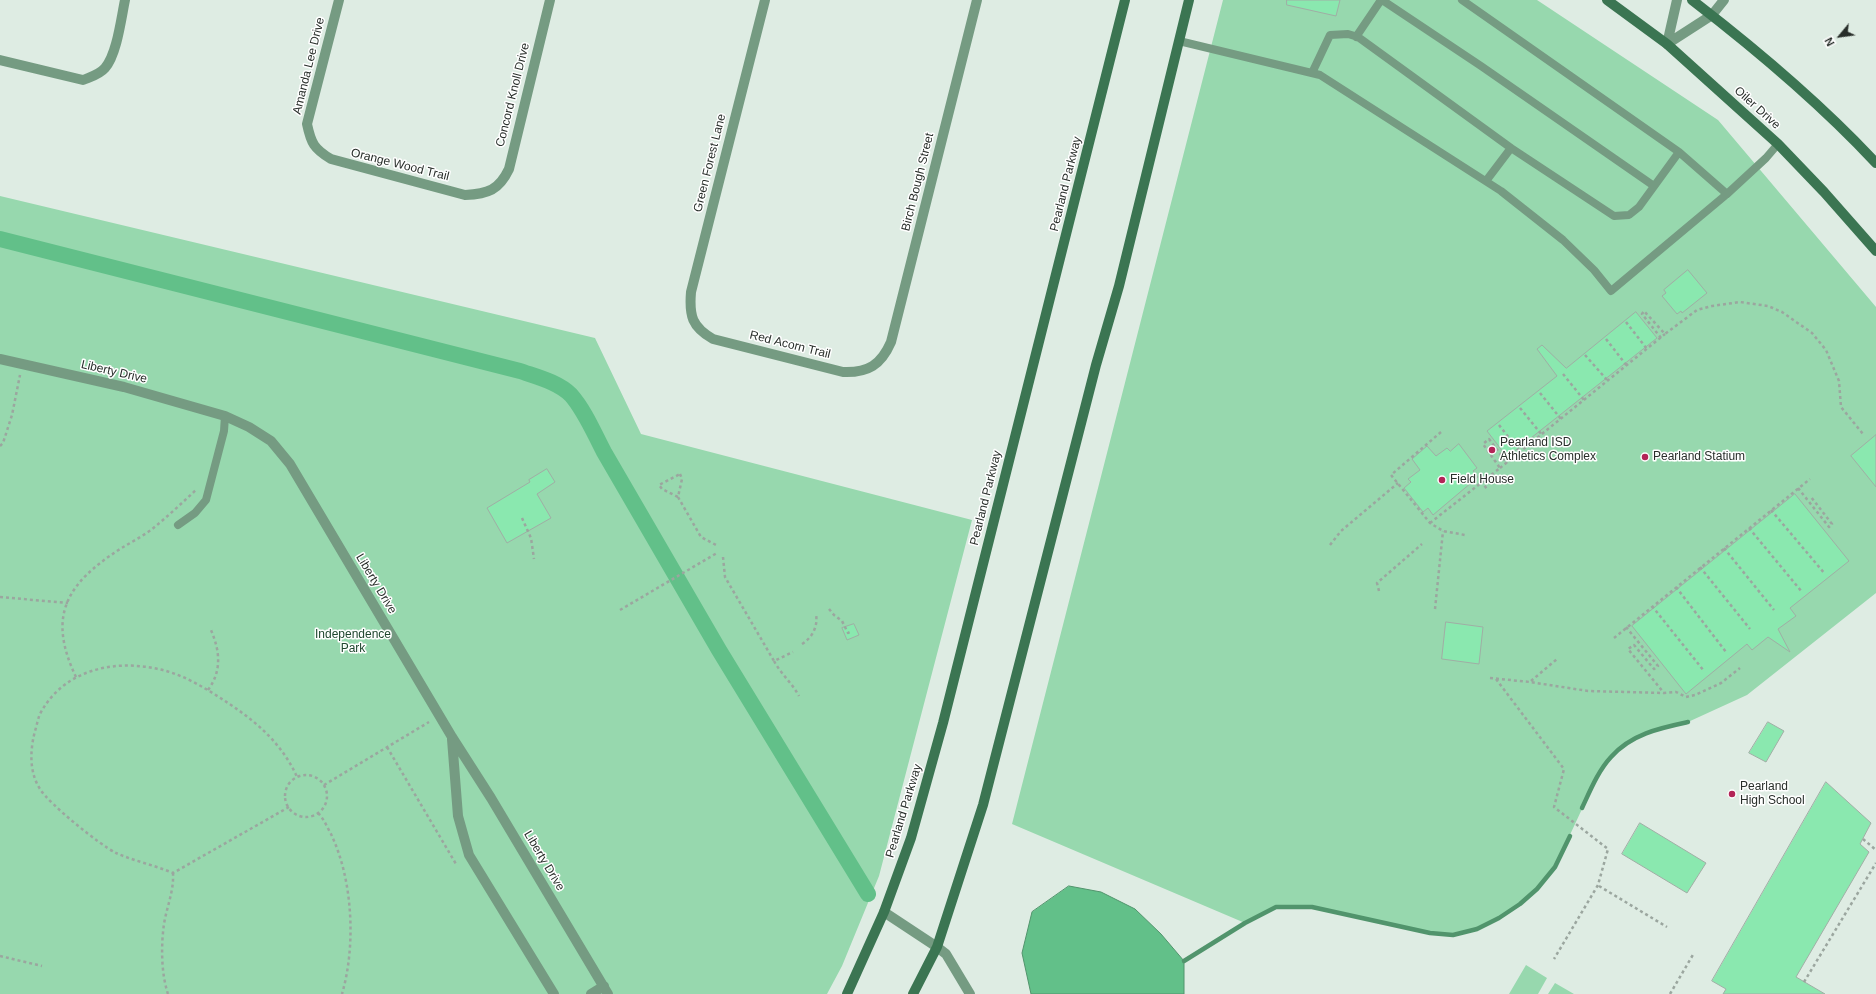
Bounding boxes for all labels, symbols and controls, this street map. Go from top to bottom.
street label: Amanda Lee Drive [290,16,328,116]
north arrow [1820,16,1860,56]
text: N [1822,35,1837,48]
street label: Concord Knoll Drive [493,41,533,149]
street label: Oiler Drive [1731,84,1783,132]
street label: Green Forest Lane [691,112,729,214]
street label: Birch Bough Street [899,131,937,233]
street label: Pearland Parkway [1047,135,1085,233]
street label: Orange Wood Trail [349,146,451,184]
street label: Red Acorn Trail [748,328,832,362]
street label: Liberty Drive [80,357,148,387]
place label: Pearland ISD Athletics Complex [1500,436,1596,464]
marker: Pearland ISD Athletics Complex [1487,445,1497,455]
street label: Pearland Parkway [967,449,1005,547]
place label: Pearland Statium [1653,450,1745,464]
marker: Pearland Statium [1640,452,1650,462]
place label: Field House [1450,473,1514,487]
marker: Field House [1437,475,1447,485]
street label: Liberty Drive [352,551,400,617]
park label: Independence Park [315,628,391,656]
street label: Pearland Parkway [883,762,925,860]
place label: Pearland High School [1740,780,1805,808]
marker: Pearland High School [1727,789,1737,799]
street label: Liberty Drive [520,828,568,894]

